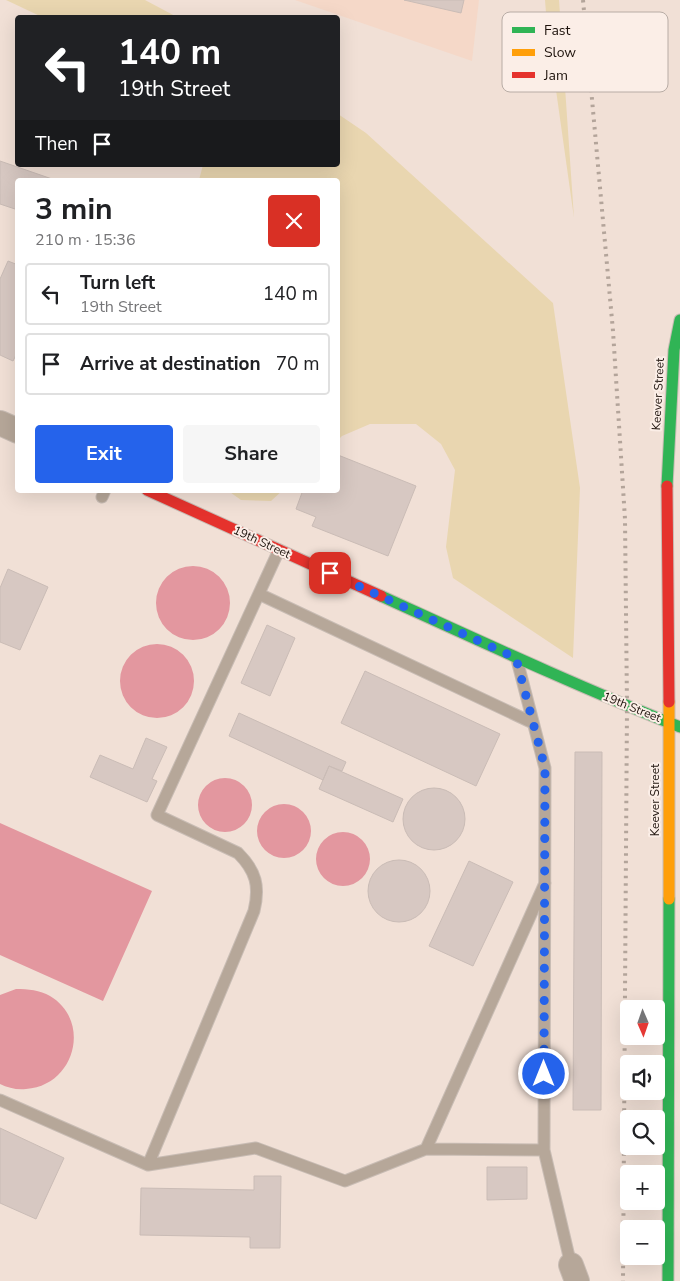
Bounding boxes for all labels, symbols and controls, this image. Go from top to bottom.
legend [502,12,668,92]
text: Fast [544,21,570,40]
text: 140 m [118,29,221,76]
icon: left [35,35,100,100]
text: Slow [544,43,576,62]
text: Jam [543,66,568,85]
text: 19th Street [118,74,230,104]
icon: arrive [88,130,116,158]
text: Then [35,131,78,157]
text: 3 min [35,189,113,230]
button: close [268,195,320,247]
text: 210 m · 15:36 [35,229,136,251]
text: Turn left [80,270,155,296]
icon: left [37,280,65,308]
text: 140 m [263,281,318,307]
text: 19th Street [80,296,162,318]
icon: arrive [37,350,65,378]
text: Arrive at destination [80,351,261,377]
text: 70 m [276,351,320,377]
street label: Keever Street [648,357,668,431]
button: Exit [35,425,173,483]
button: Share [183,425,320,483]
street label: 19th Street [231,522,294,563]
pin [309,552,351,594]
icon: arrive [316,559,344,587]
street label: 19th Street [601,688,664,726]
street label: Keever Street [647,763,663,836]
north arrow [620,1000,665,1045]
map controls [620,1000,665,1265]
position arrow [517,1047,569,1099]
button: sound [620,1055,665,1100]
button: search [620,1110,665,1155]
button: + [620,1165,665,1210]
button: − [620,1220,665,1265]

